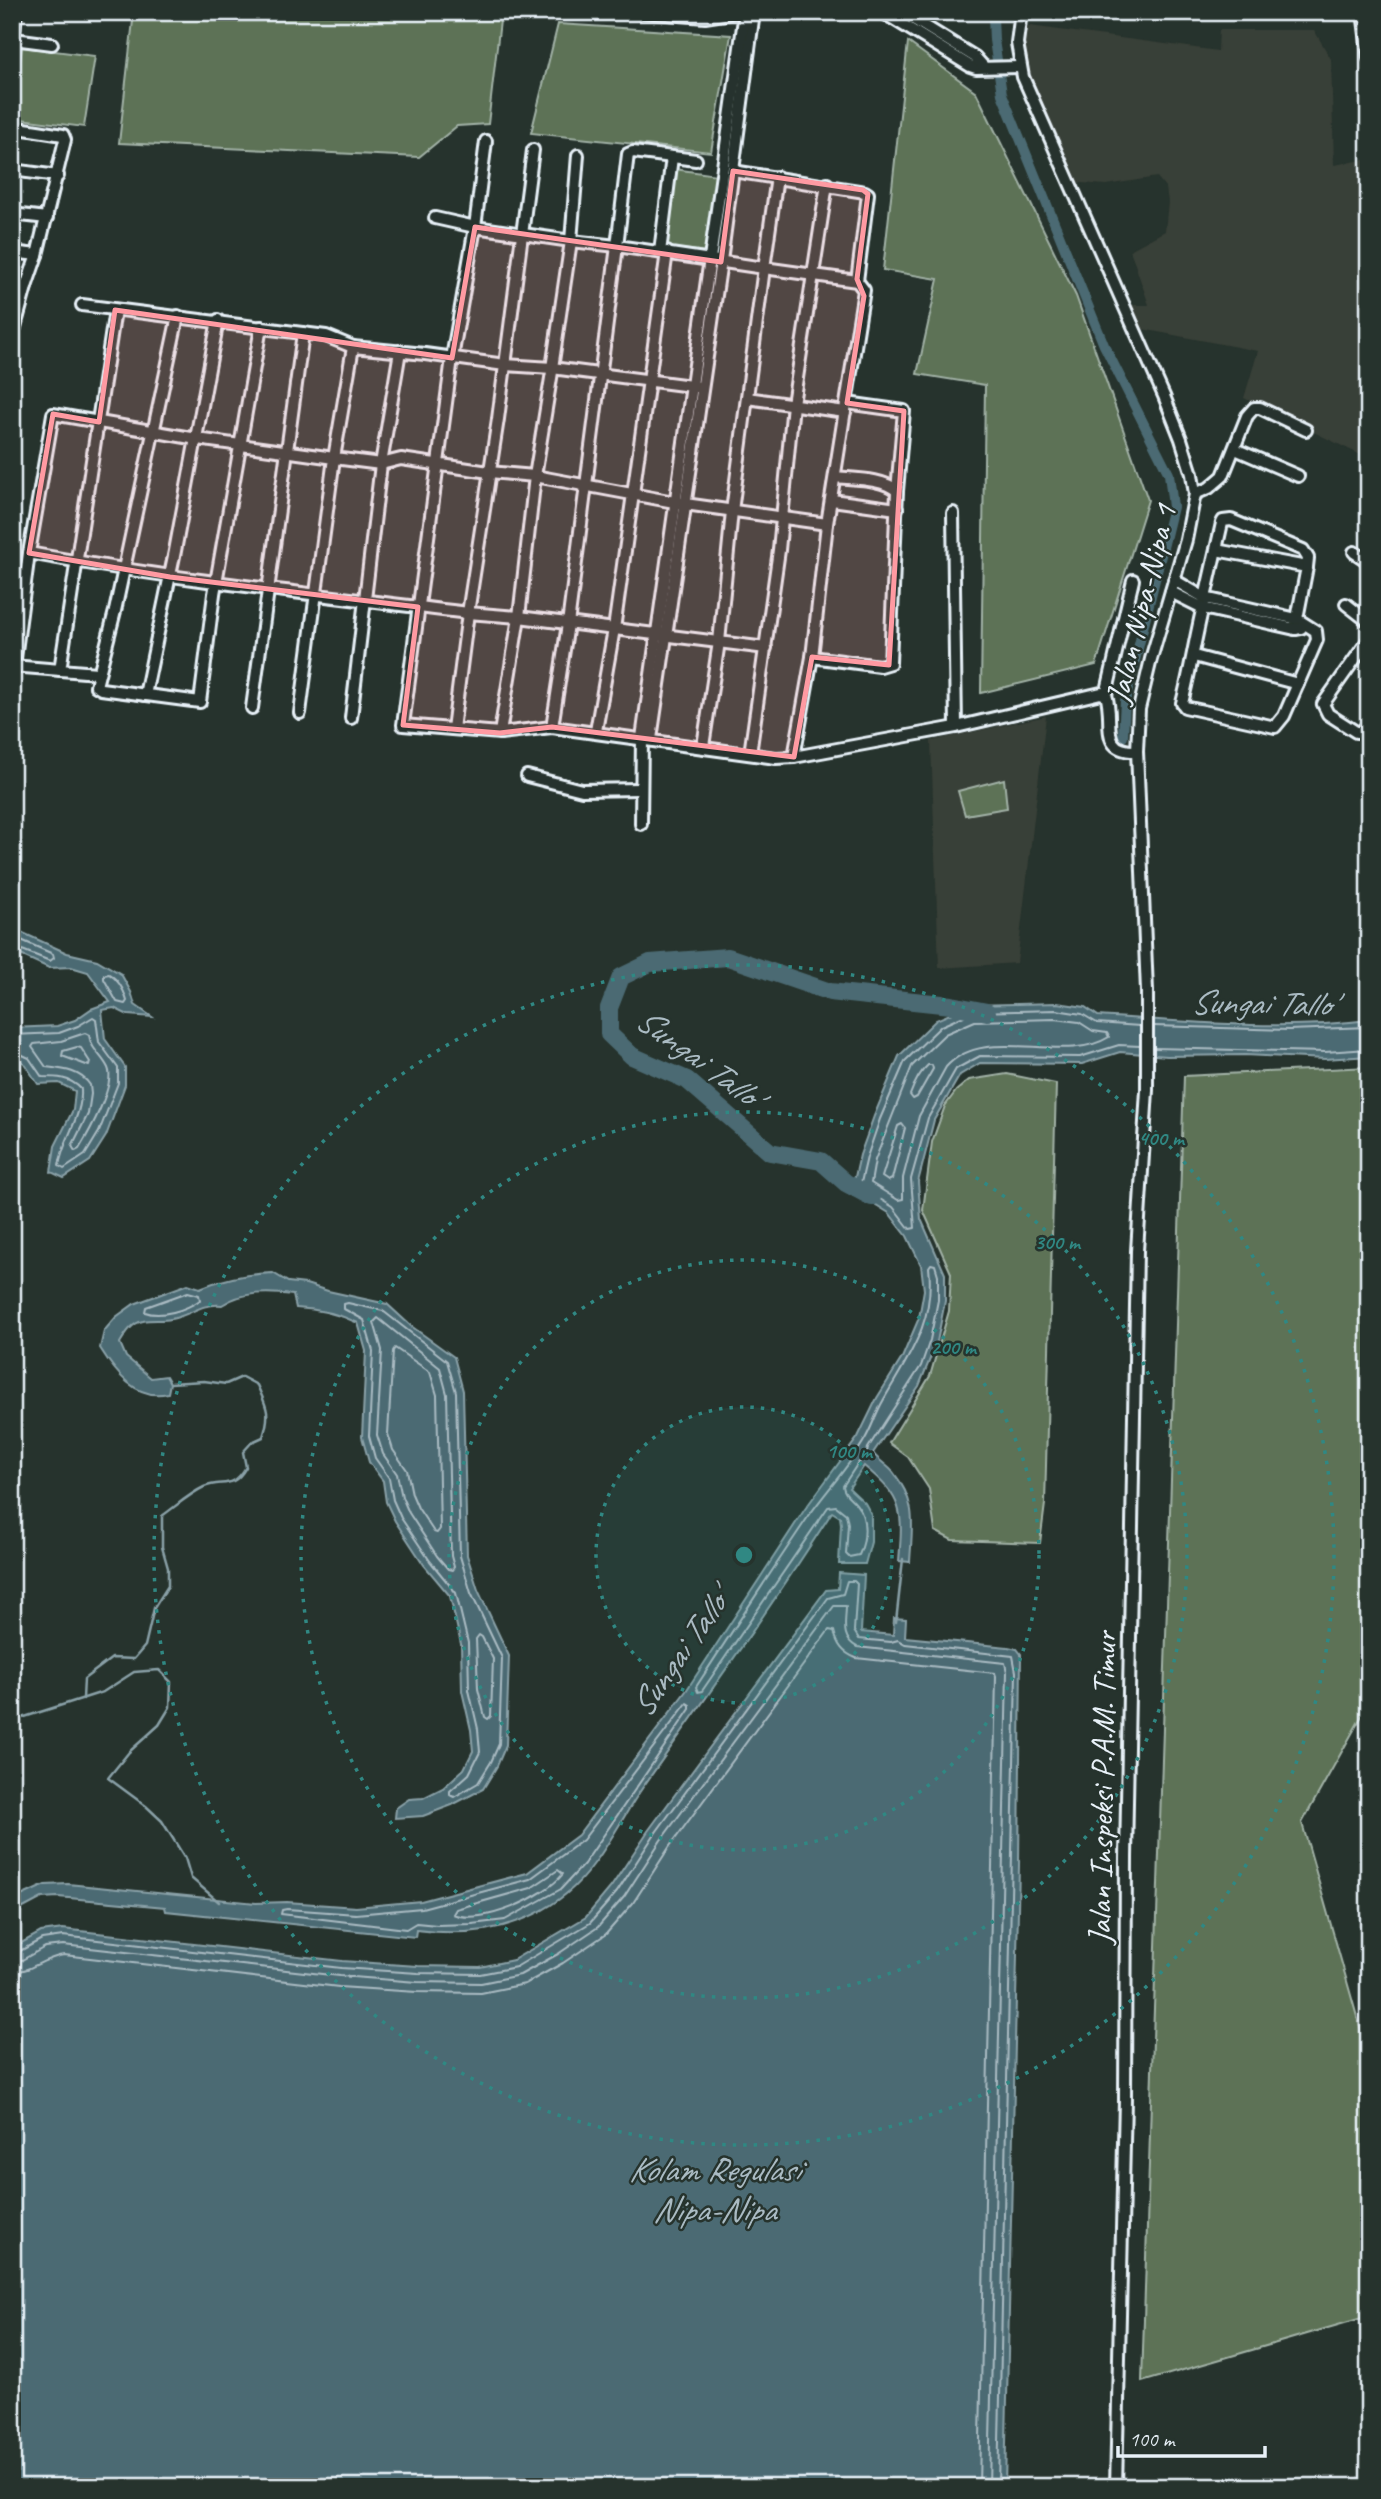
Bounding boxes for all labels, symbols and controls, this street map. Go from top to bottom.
street label: Jalan Nipa-Nipa 1 [1096,498,1187,710]
water label: Sungai Tallo' [1190,979,1346,1027]
water label: Sungai Tallo' [627,997,779,1124]
text: 400 m [1138,1125,1186,1151]
text: 300 m [1034,1229,1082,1255]
text: 200 m [930,1334,978,1360]
text: 100 m [826,1438,874,1464]
centre of rings [732,1543,756,1567]
water label: Sungai Tallo' [620,1573,745,1725]
street label: Jalan Inspeksi P.A.M. Timur [1078,1629,1126,1947]
water label: Kolam Regulasi Nipa-Nipa [629,2147,808,2232]
scale bar [1118,2415,1266,2459]
text: 100 m [1129,2426,1176,2452]

